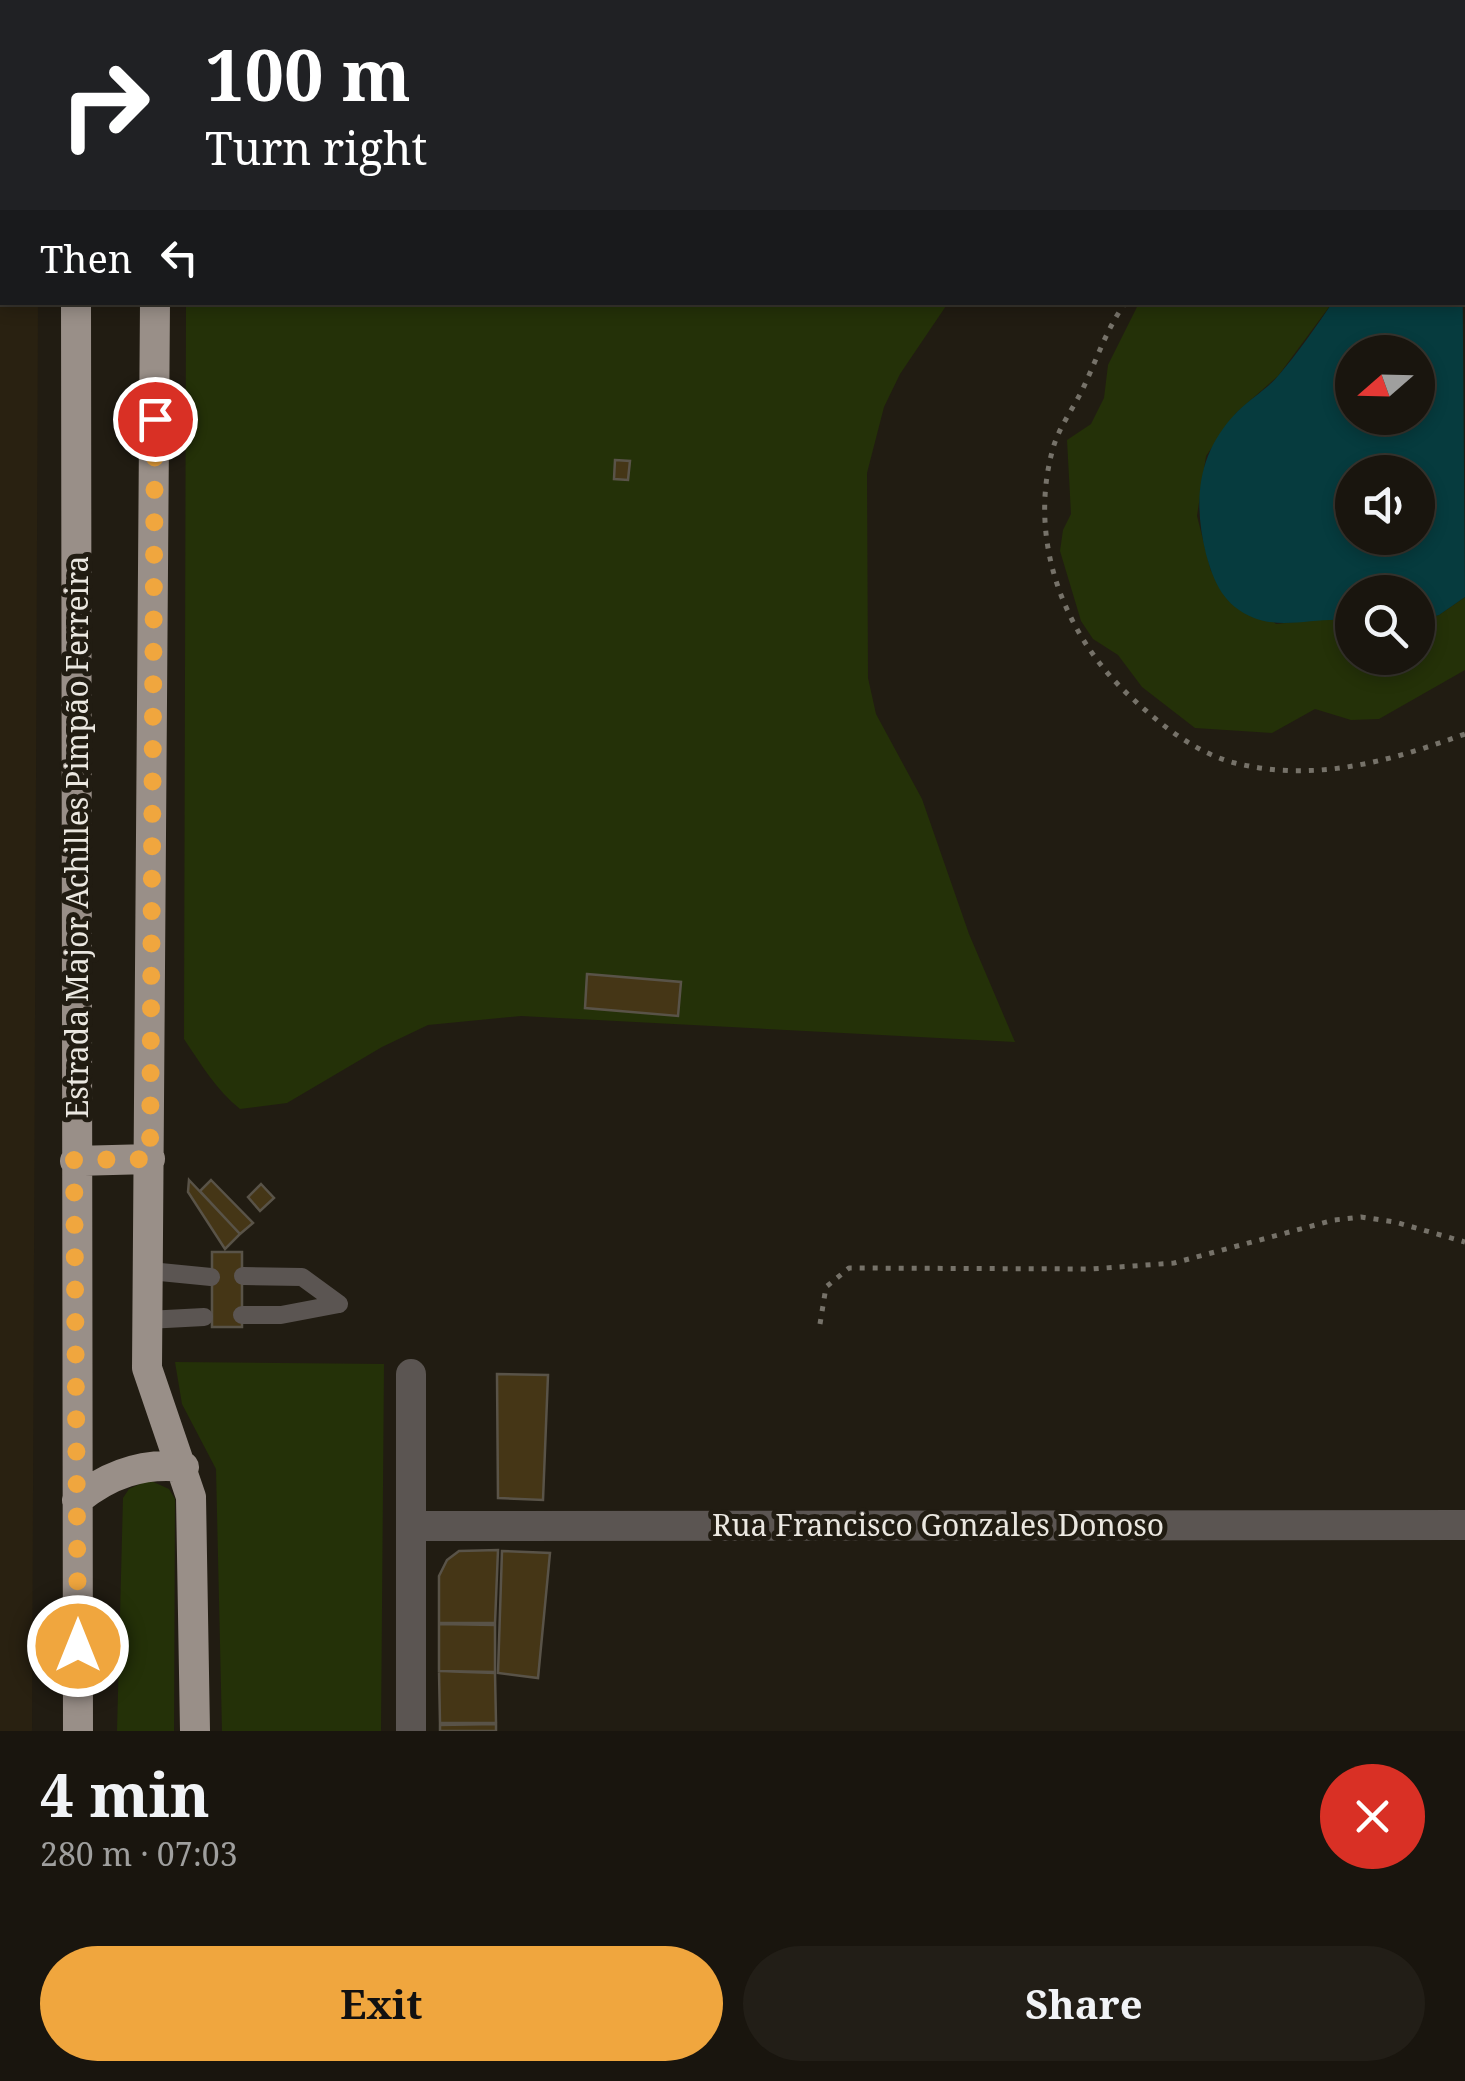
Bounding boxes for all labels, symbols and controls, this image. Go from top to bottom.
text: 100 m [205,26,411,122]
icon: right [40,40,170,170]
text: Turn right [205,117,427,178]
icon: left [152,230,207,285]
text: Then [40,232,132,284]
north arrow [1335,335,1435,435]
map controls [1335,335,1435,675]
pin [113,377,198,462]
icon: arrive [128,392,183,447]
button: sound [1335,455,1435,555]
street label: Estrada Major Achilles Pimpão Ferreira [56,556,97,1118]
button: search [1335,575,1435,675]
street label: Rua Francisco Gonzales Donoso [712,1504,1164,1545]
position arrow [26,1594,130,1698]
text: 4 min [40,1753,210,1835]
button: close [1320,1764,1425,1869]
text: 280 m · 07:03 [40,1832,238,1875]
button: Exit [40,1946,723,2061]
button: Share [743,1946,1425,2061]

